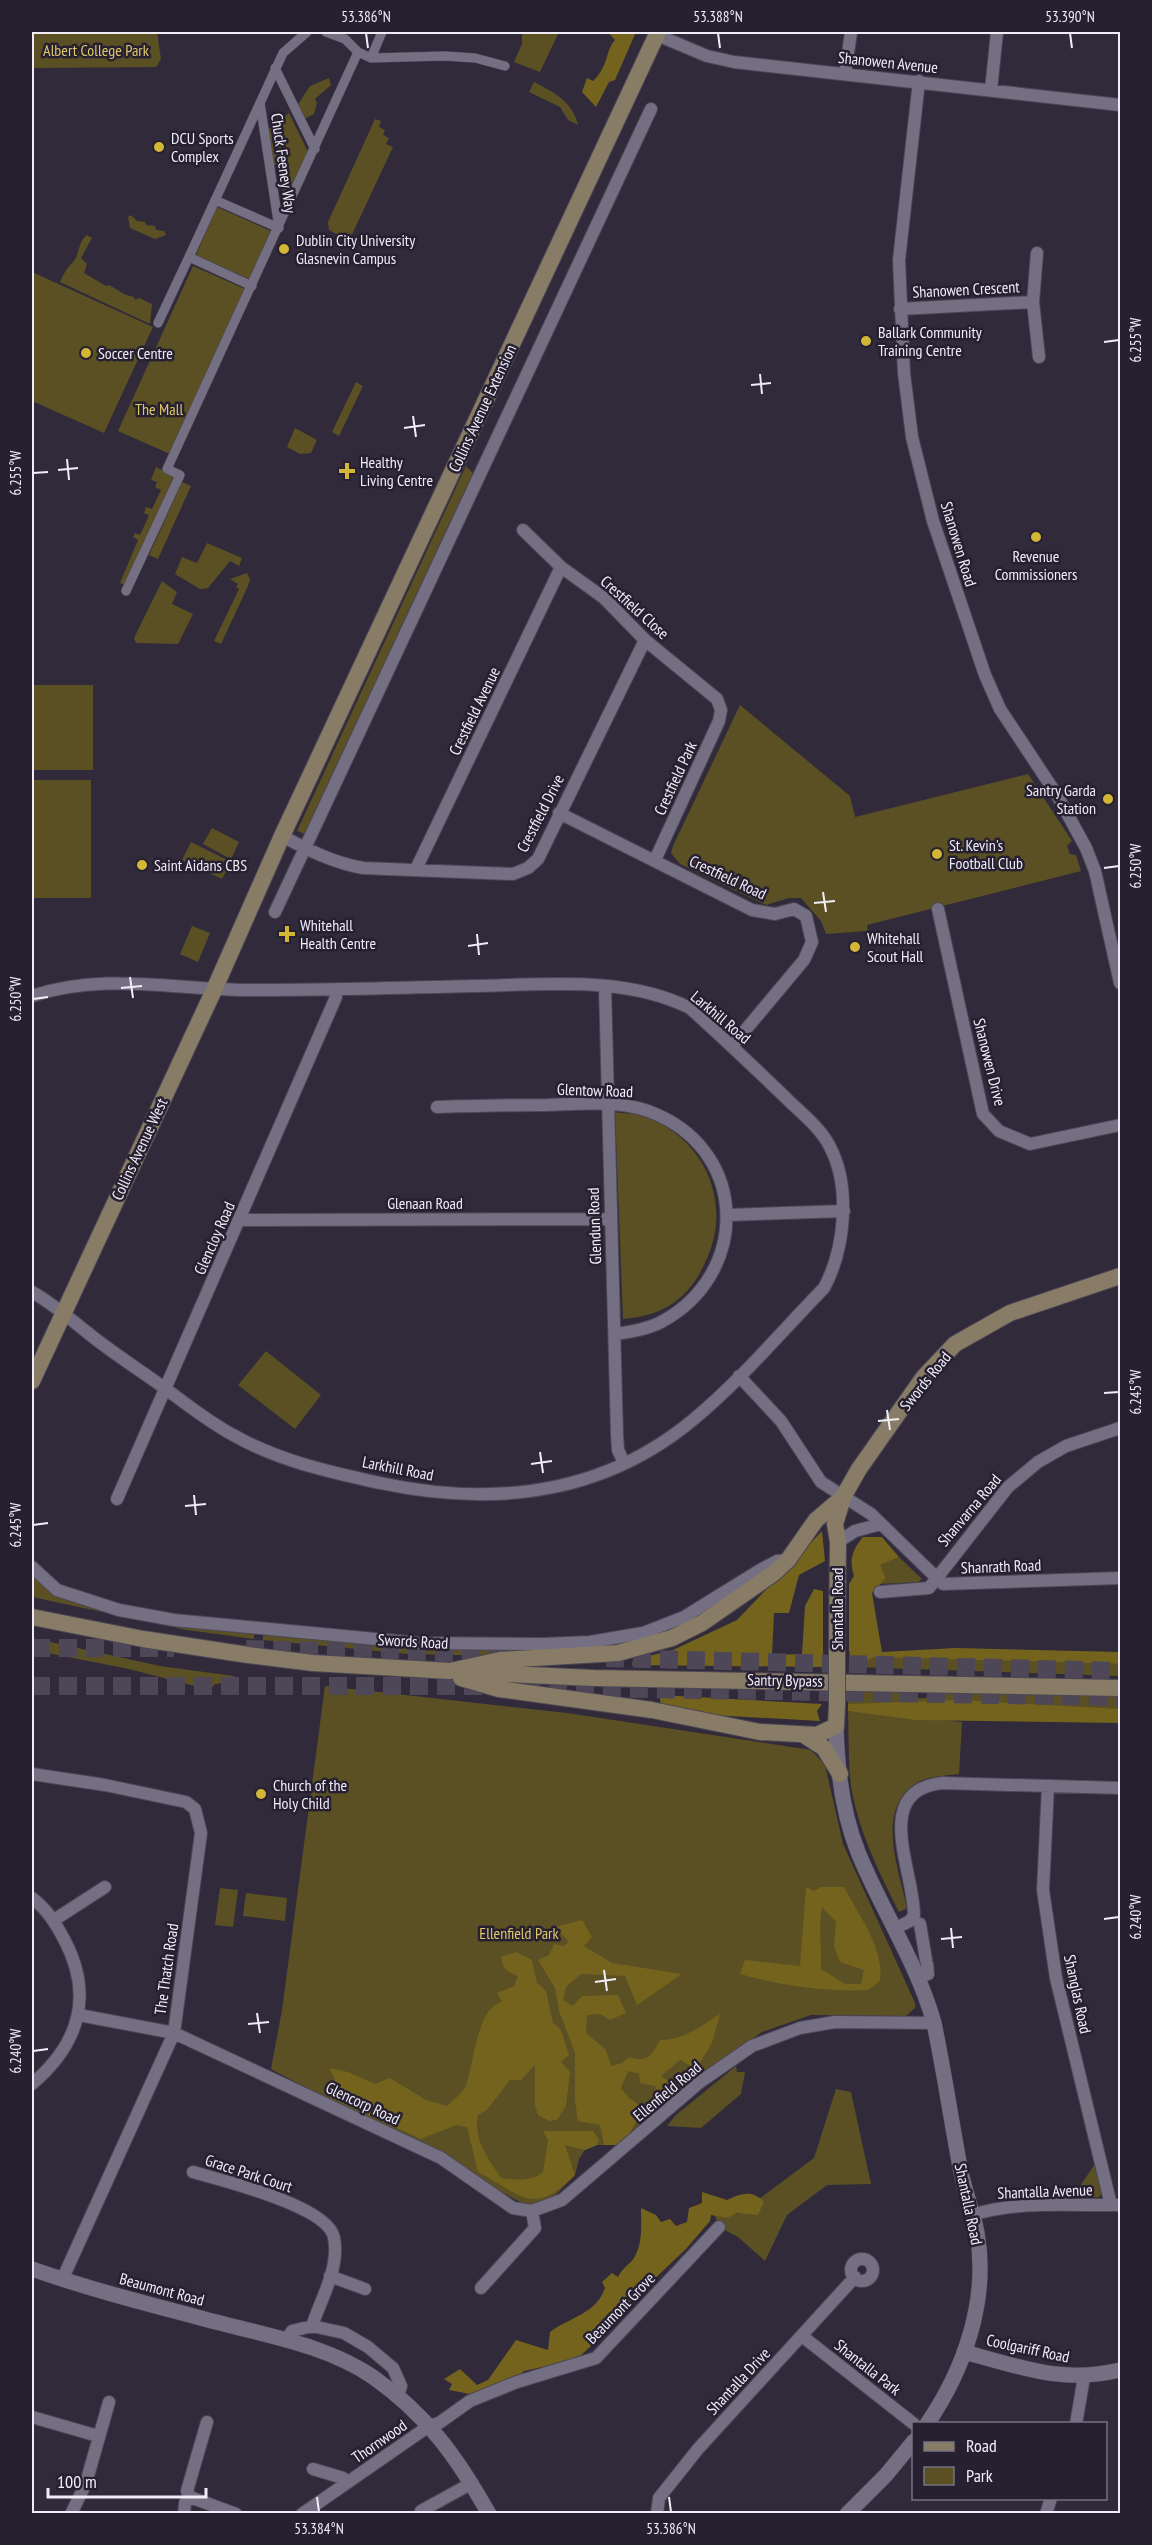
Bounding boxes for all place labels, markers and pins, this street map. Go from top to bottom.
place label: DCU Sports Complex [171,128,234,166]
marker: DCU Sports Complex [152,140,166,154]
place label: Dublin City University Glasnevin Campus [296,230,415,268]
marker: Dublin City University Glasnevin Campus [277,242,291,256]
place label: Ballark Community Training Centre [878,322,982,360]
marker: Ballark Community Training Centre [859,334,873,348]
place label: Soccer Centre [98,343,173,363]
marker: Soccer Centre [79,346,93,360]
place label: Healthy Living Centre [360,452,433,490]
marker: Healthy Living Centre [338,462,356,480]
marker: Revenue Commissioners [1029,530,1043,544]
place label: Revenue Commissioners [995,546,1077,584]
place label: Santry Garda Station [1026,780,1096,818]
marker: Santry Garda Station [1101,792,1115,806]
place label: St. Kevin's Football Club [949,835,1023,873]
marker: St. Kevin's Football Club [930,847,944,861]
place label: Saint Aidans CBS [154,855,247,875]
marker: Saint Aidans CBS [135,858,149,872]
place label: Whitehall Health Centre [300,915,376,953]
marker: Whitehall Health Centre [278,925,296,943]
place label: Whitehall Scout Hall [867,928,924,966]
marker: Whitehall Scout Hall [848,940,862,954]
place label: Church of the Holy Child [273,1775,347,1813]
marker: Church of the Holy Child [254,1787,268,1801]

